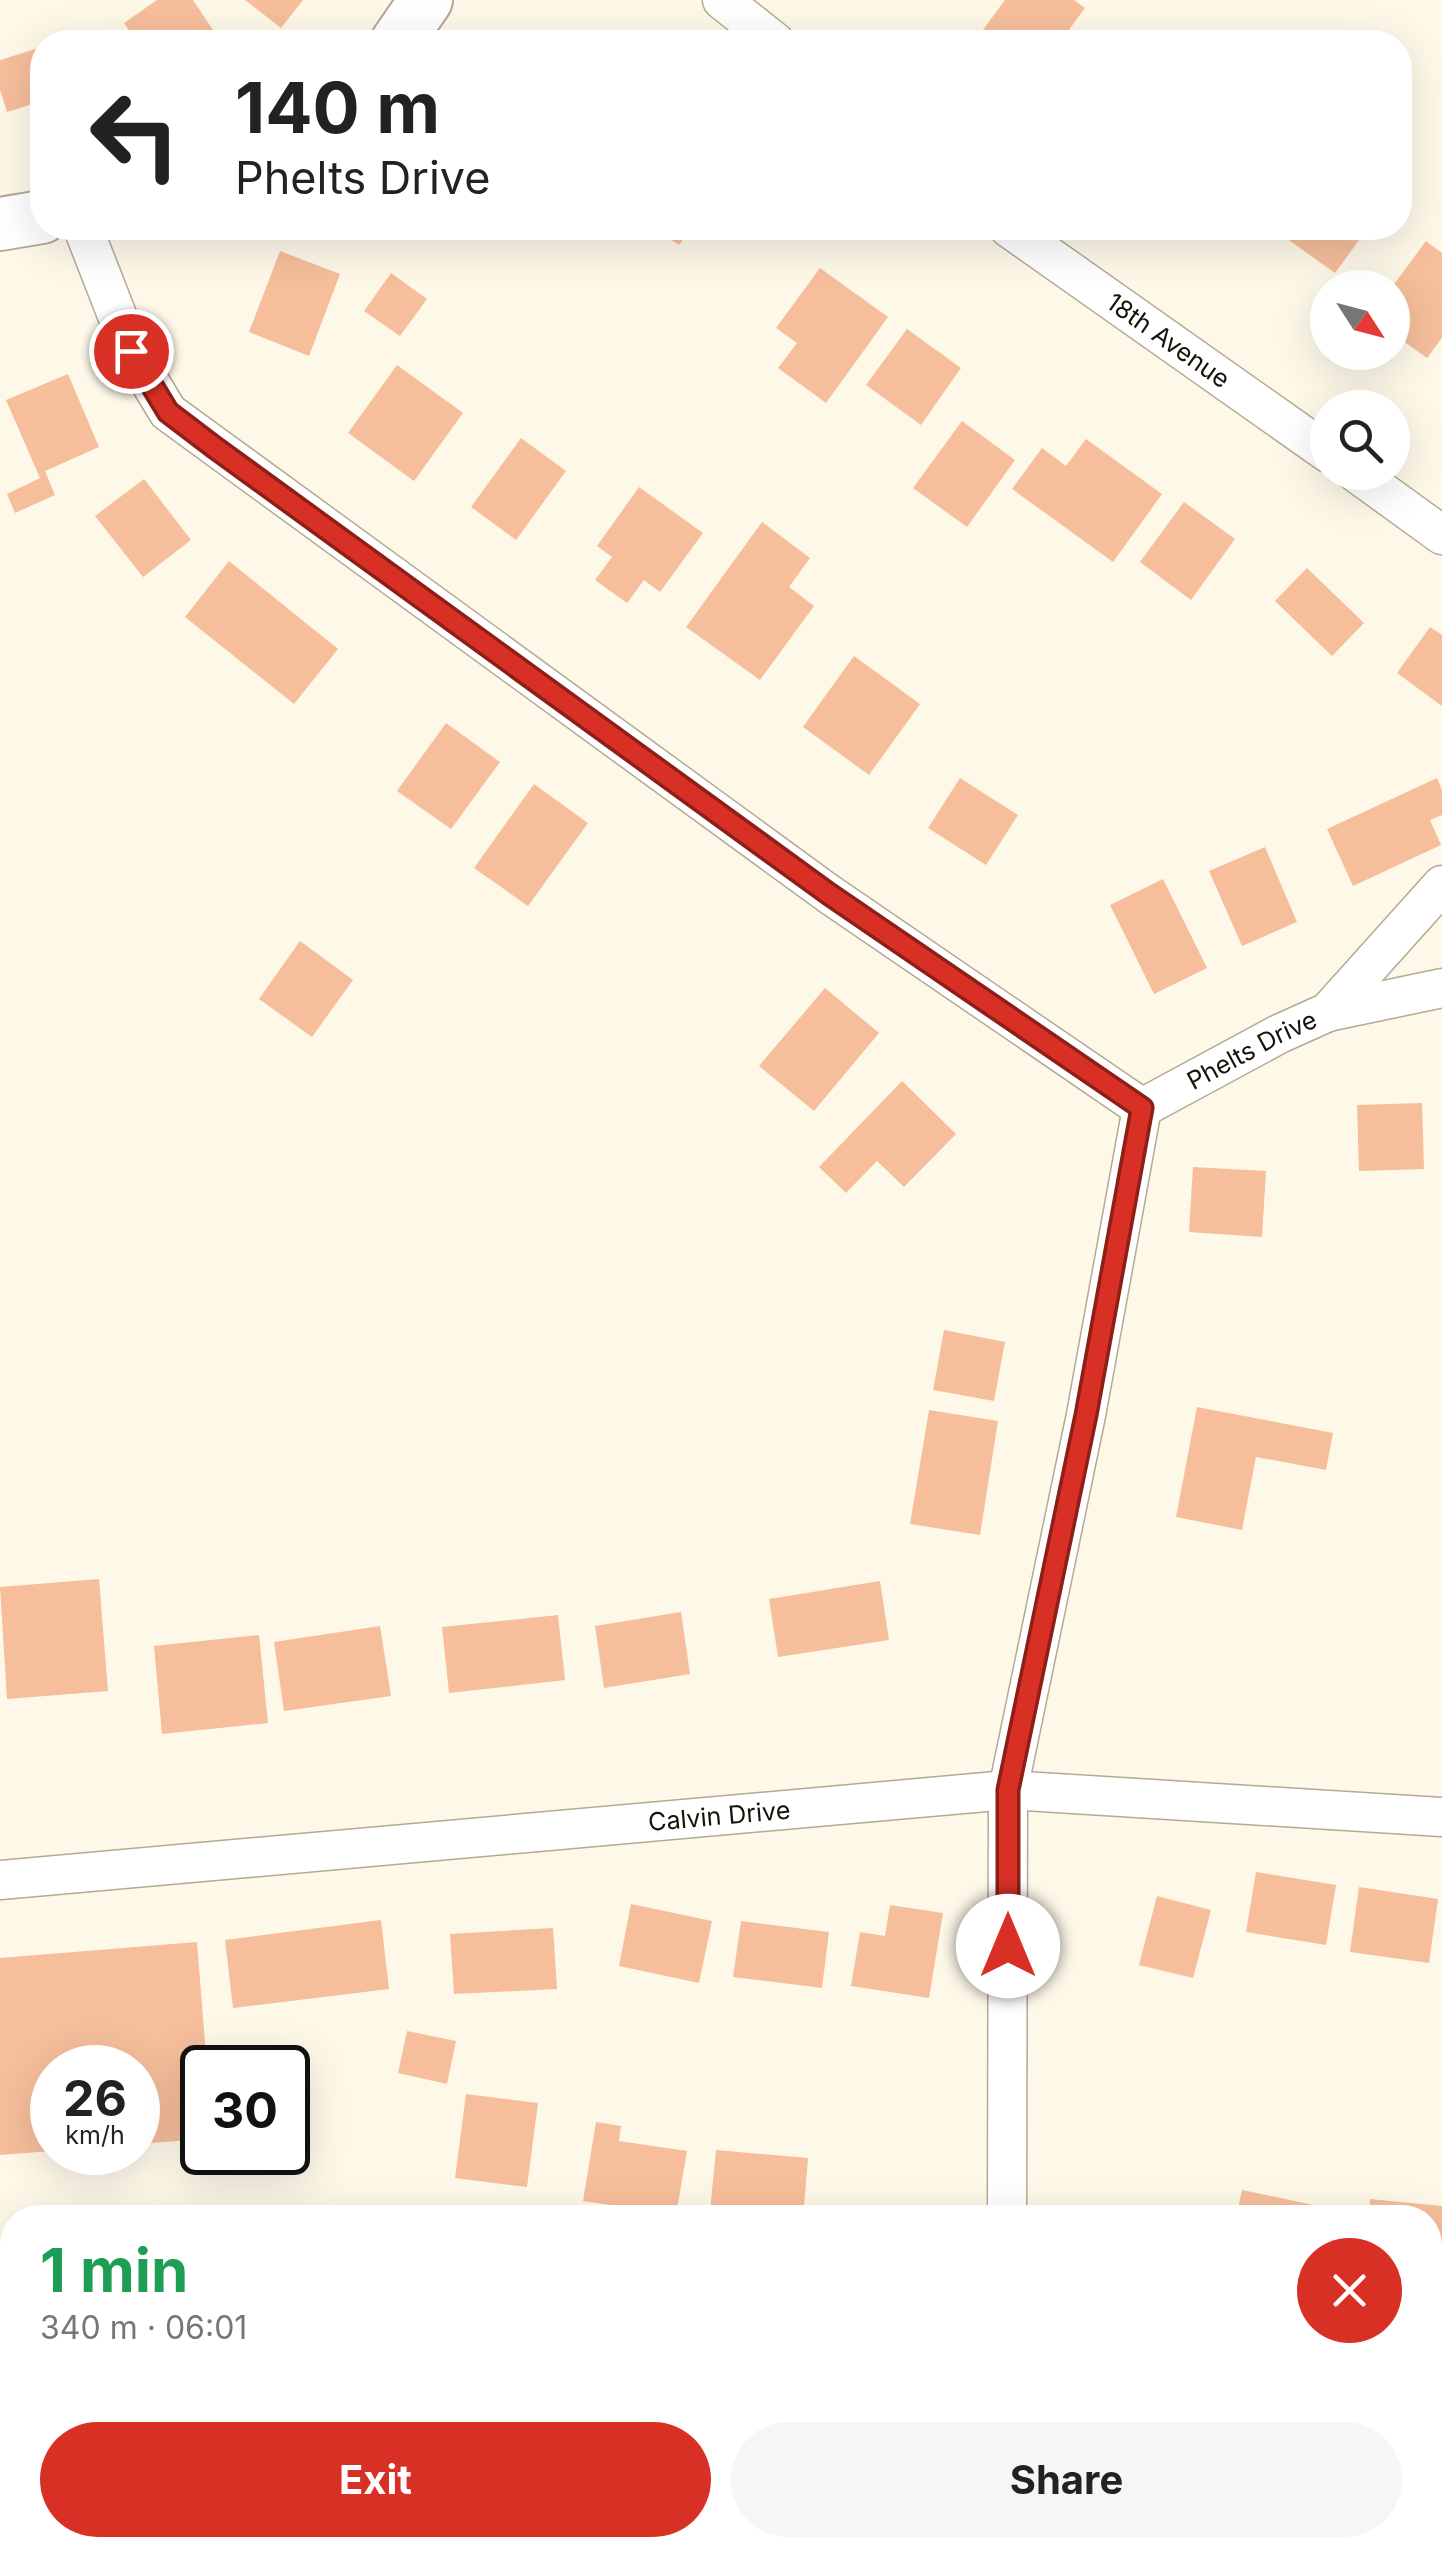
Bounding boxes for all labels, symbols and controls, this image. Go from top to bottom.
text: 140 m [235,65,440,150]
icon: left [70,70,200,200]
text: Phelts Drive [235,150,491,205]
north arrow [1310,270,1410,370]
map controls [1310,270,1410,490]
street label: 18th Avenue [1101,287,1236,394]
pin [89,309,174,394]
icon: arrive [104,324,159,379]
button: search [1310,390,1410,490]
street label: Phelts Drive [1182,1004,1321,1096]
street label: Calvin Drive [647,1795,791,1837]
position arrow [956,1894,1060,1998]
speed limit sign: 30 [180,2045,310,2175]
text: 26 [63,2068,127,2128]
text: km/h [65,2120,125,2150]
text: 1 min [40,2234,188,2306]
button: close [1297,2238,1402,2343]
text: 340 m · 06:01 [40,2308,247,2347]
button: Exit [40,2422,711,2537]
button: Share [731,2422,1402,2537]

